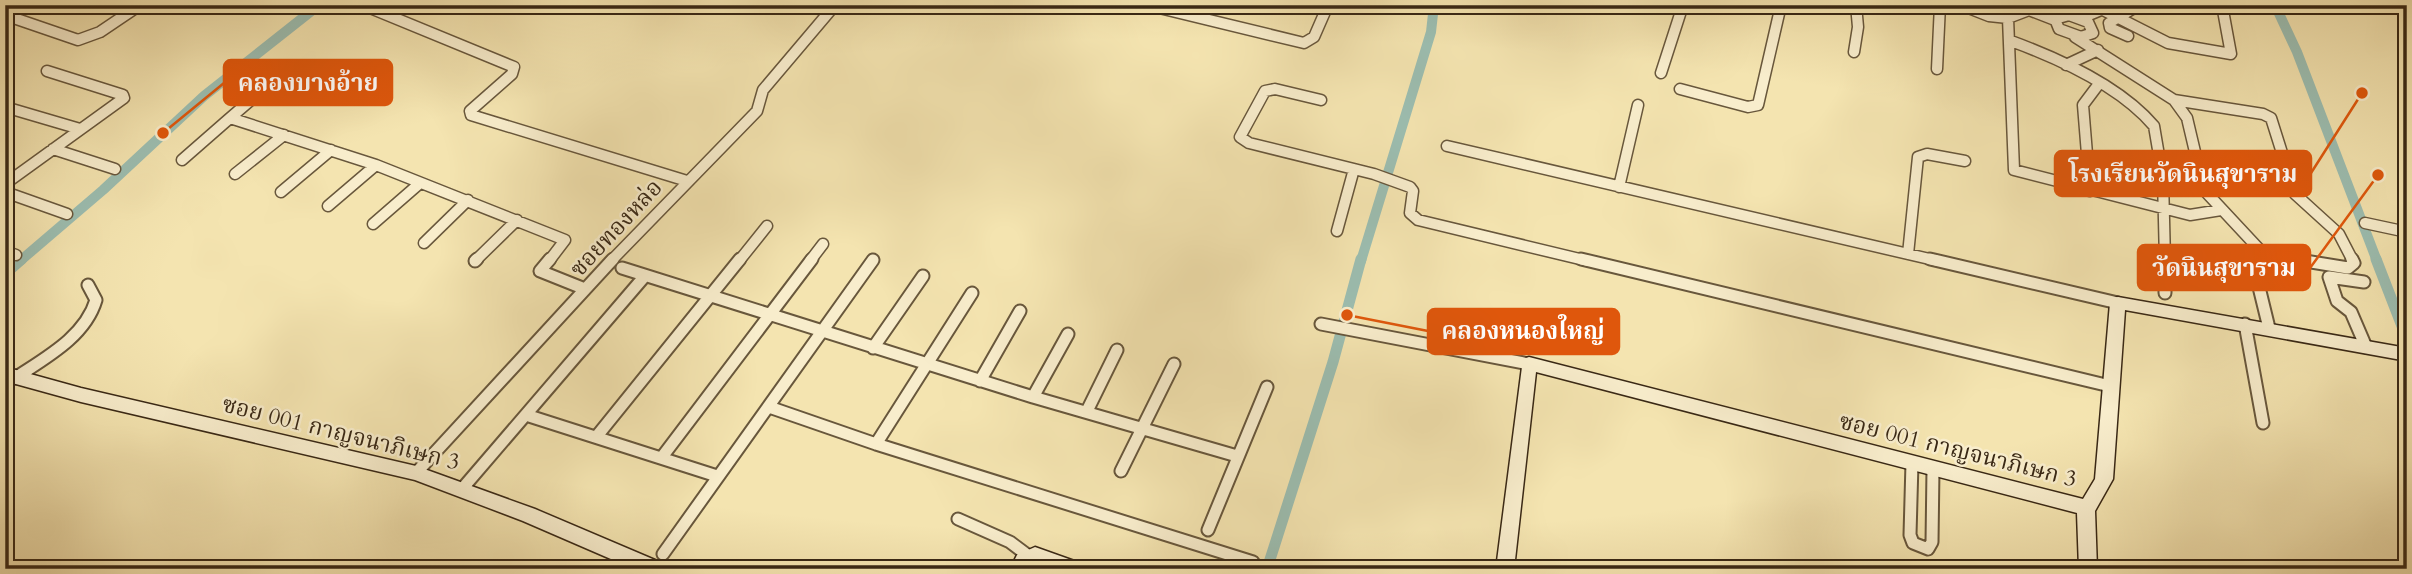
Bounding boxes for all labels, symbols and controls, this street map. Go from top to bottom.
callout: คลองบางอ้าย [224,60,392,105]
text: คลองบางอ้าย [238,67,378,100]
callout: โรงเรียนวัดนินสุขาราม [2055,151,2311,196]
text: โรงเรียนวัดนินสุขาราม [2068,157,2297,191]
street label: ซอยทองหล่อ [563,173,669,283]
callout: วัดนินสุขาราม [2138,245,2310,290]
text: วัดนินสุขาราม [2152,252,2296,285]
callout: คลองหนองใหญ่ [1428,309,1619,354]
text: คลองหนองใหญ่ [1441,314,1605,348]
street label: ซอย 001 กาญจนาภิเษก 3 [219,389,463,477]
street label: ซอย 001 กาญจนาภิเษก 3 [1836,406,2080,494]

